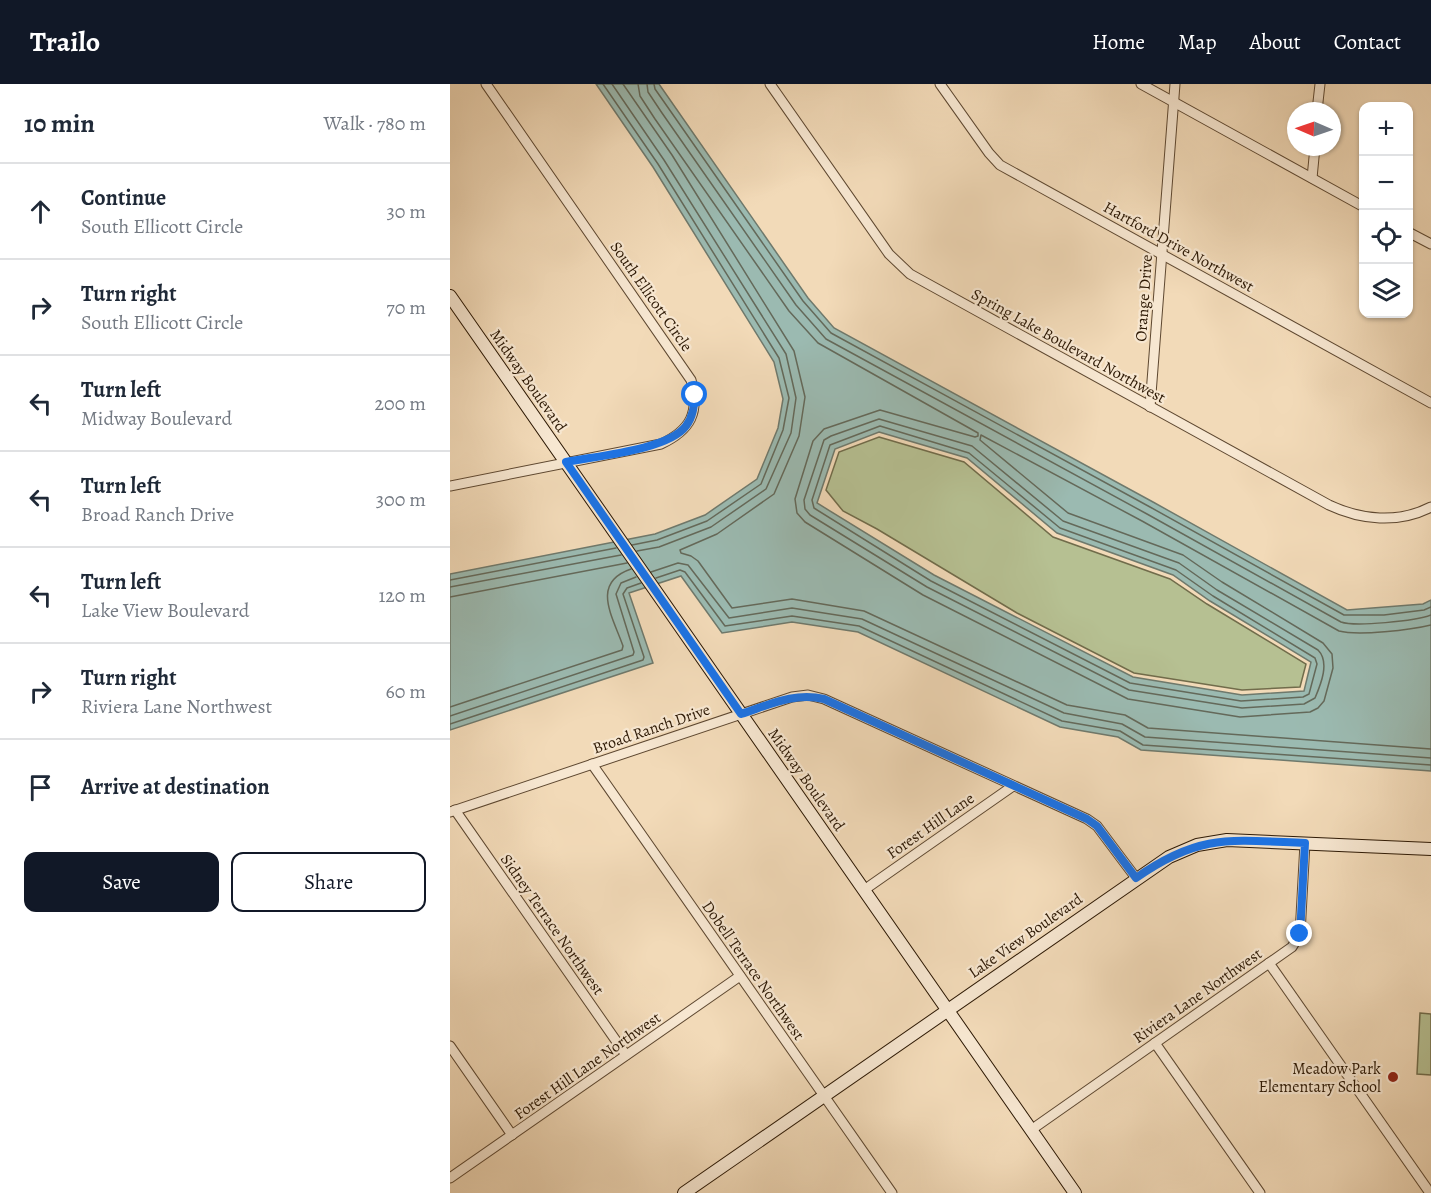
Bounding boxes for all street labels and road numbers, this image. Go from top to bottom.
street label: Hartford Drive Northwest [1099,196,1258,297]
street label: South Ellicott Circle [605,237,697,356]
street label: Orange Drive [1130,254,1158,343]
street label: Spring Lake Boulevard Northwest [967,283,1170,409]
street label: Midway Boulevard [484,325,572,437]
street label: Broad Ranch Drive [590,699,713,759]
street label: Midway Boulevard [762,724,850,836]
street label: Forest Hill Lane [882,787,979,864]
street label: Sidney Terrace Northwest [495,850,609,1000]
street label: Lake View Boulevard [964,888,1087,983]
street label: Dobell Terrace Northwest [697,896,810,1045]
street label: Riviera Lane Northwest [1129,943,1267,1049]
street label: Forest Hill Lane Northwest [510,1007,665,1125]

